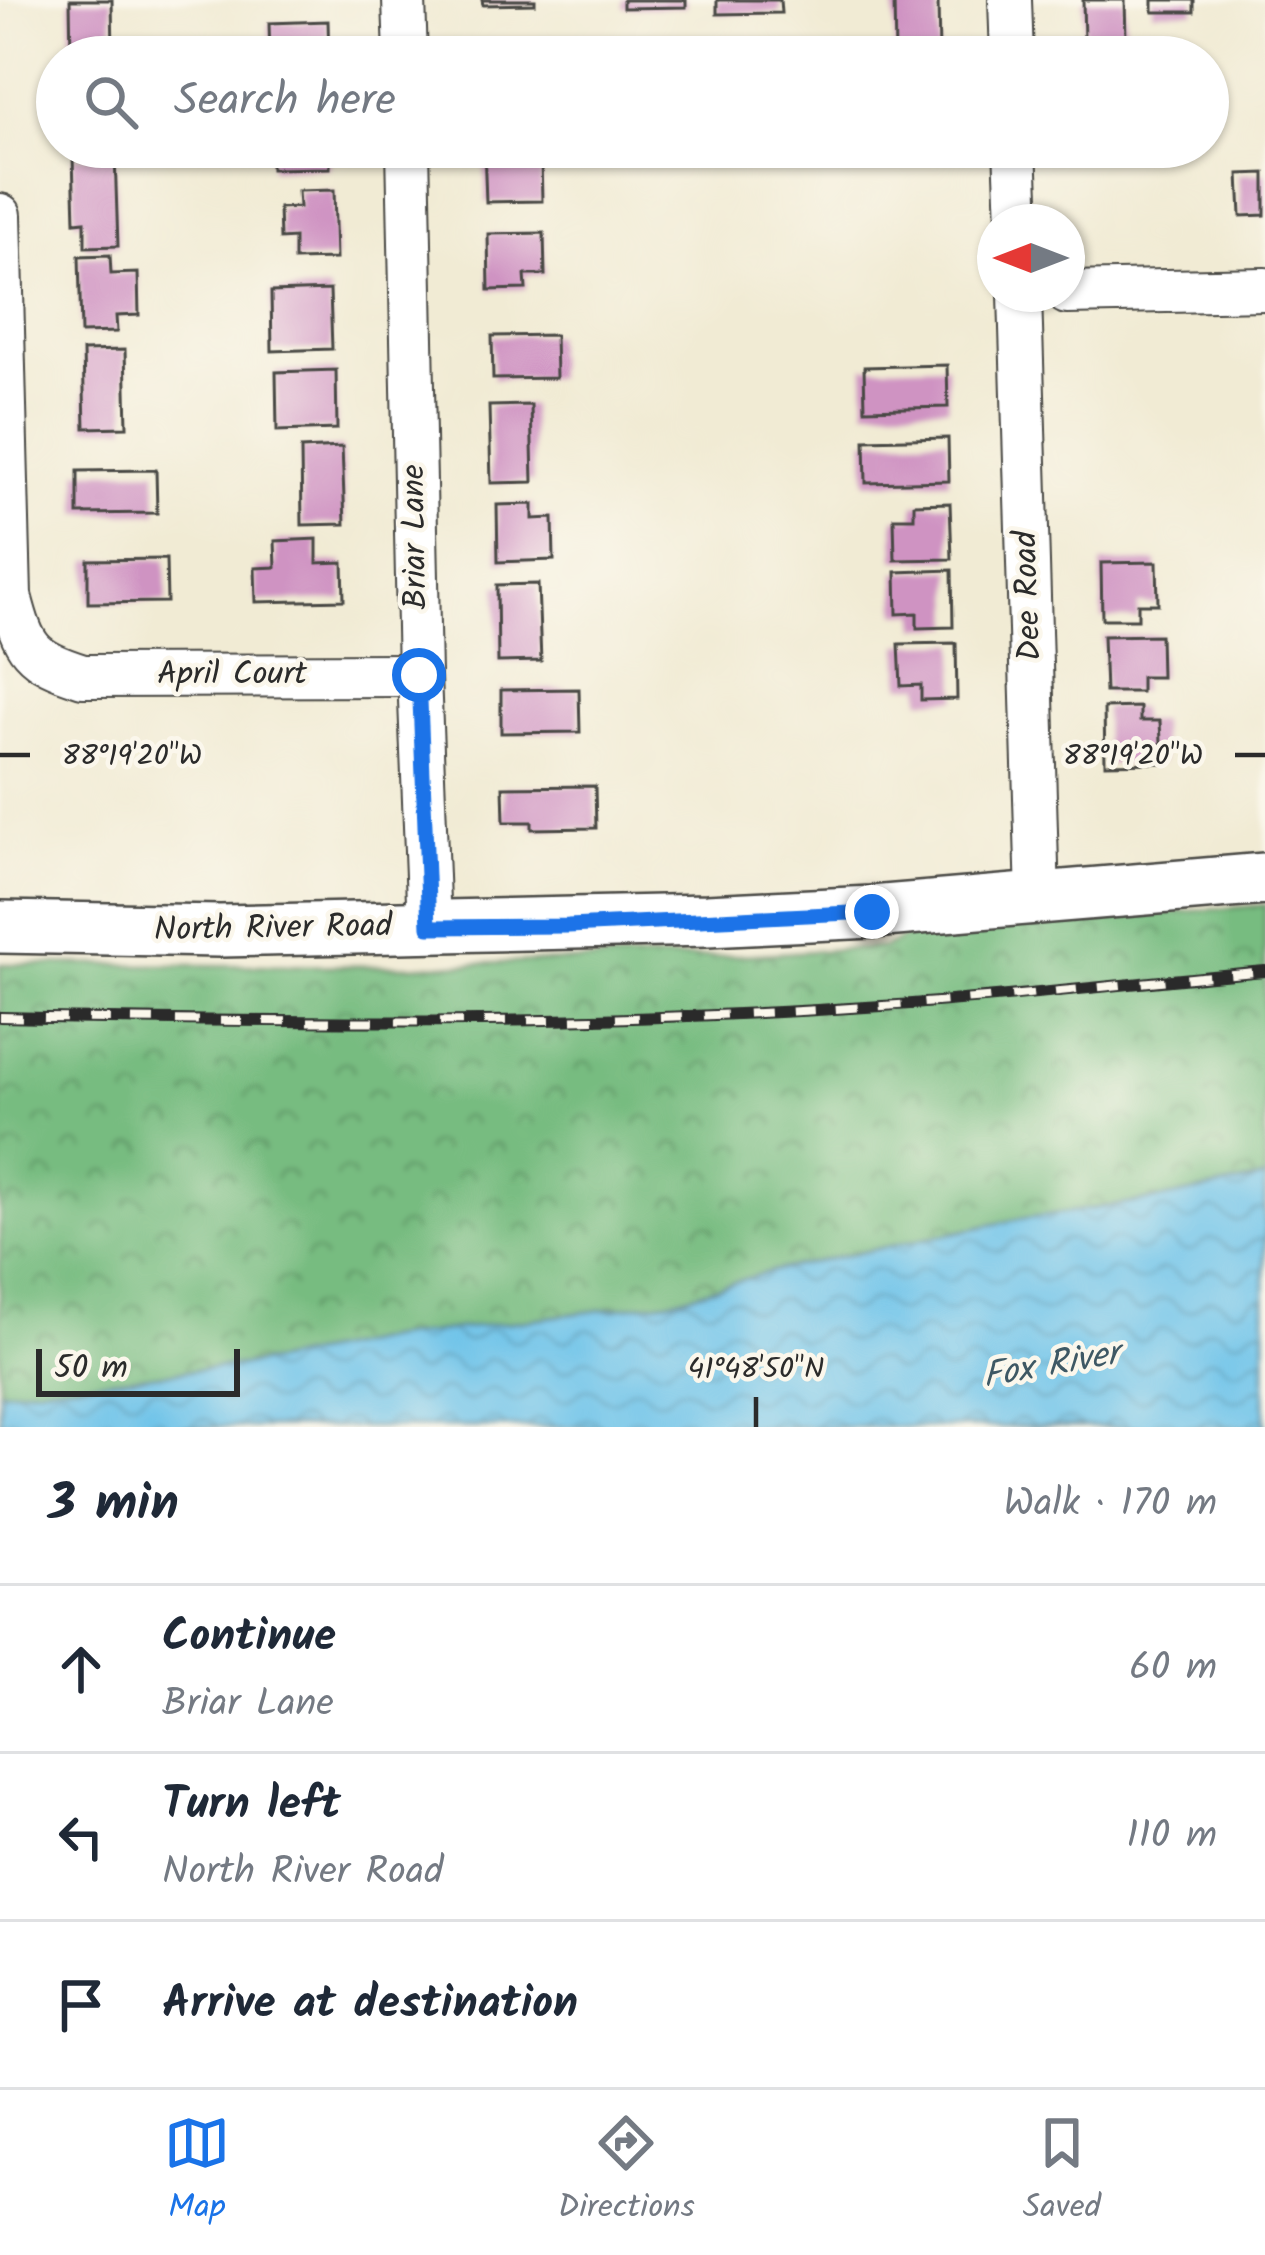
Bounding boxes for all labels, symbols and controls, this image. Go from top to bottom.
search box [36,36,1229,168]
text: Search here [174,66,396,138]
icon: search [78,69,144,135]
north arrow [977,204,1085,312]
street label: Briar Lane [388,464,444,610]
street label: Dee Road [1000,528,1058,662]
route start [392,648,446,702]
street label: April Court [157,649,308,702]
text: 88°19'20"W [62,733,202,781]
text: 88°19'20"W [1063,733,1203,781]
route end [845,885,899,939]
street label: North River Road [153,900,394,958]
water label: Fox River [978,1325,1131,1406]
scale bar [36,1343,240,1396]
text: 50 m [54,1343,128,1396]
text: 41°48'50"N [688,1346,824,1394]
text: 3 min [48,1465,179,1546]
text: Walk · 170 m [1003,1474,1217,1536]
text: Continue [162,1602,336,1674]
icon: ahead [48,1636,114,1702]
text: 60 m [1129,1638,1217,1700]
text: Briar Lane [162,1674,334,1736]
text: Turn left [162,1770,341,1842]
icon: left [48,1804,114,1870]
text: 110 m [1126,1806,1217,1868]
text: North River Road [162,1842,443,1904]
text: Arrive at destination [162,1969,578,2041]
icon: arrive [48,1972,114,2038]
tab: Map [164,2110,230,2235]
tab: Directions [558,2110,695,2235]
tab: Saved [1023,2110,1101,2235]

